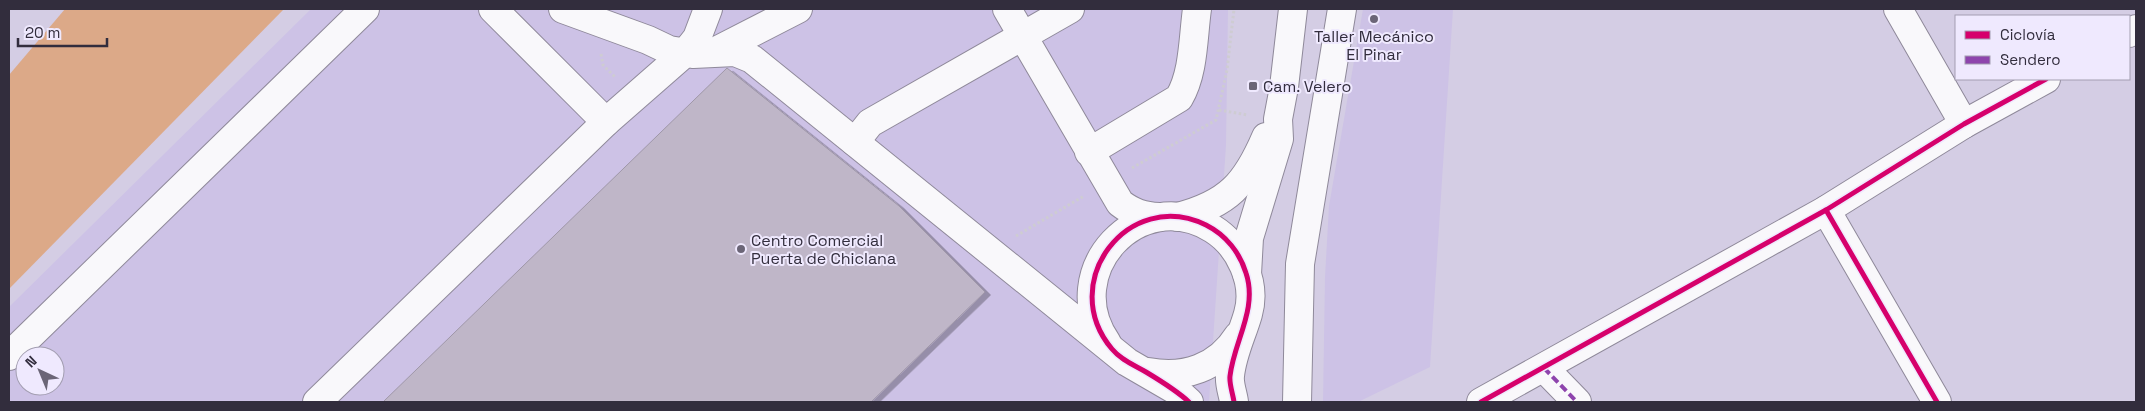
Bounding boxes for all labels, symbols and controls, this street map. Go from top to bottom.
marker: Taller Mecánico El Pinar [1368,13,1380,25]
scale bar [18,15,106,47]
legend [1955,15,2130,80]
text: 20 m [25,23,60,42]
text: Ciclovía [2000,25,2056,44]
place label: Taller Mecánico El Pinar [1314,26,1434,65]
text: Sendero [2000,50,2060,69]
place label: Cam. Velero [1263,76,1351,97]
marker: Cam. Velero [1247,80,1259,92]
place label: Centro Comercial Puerta de Chiclana [751,230,896,269]
marker: Centro Comercial Puerta de Chiclana [735,243,747,255]
north arrow [15,346,65,396]
text: N [21,352,41,371]

